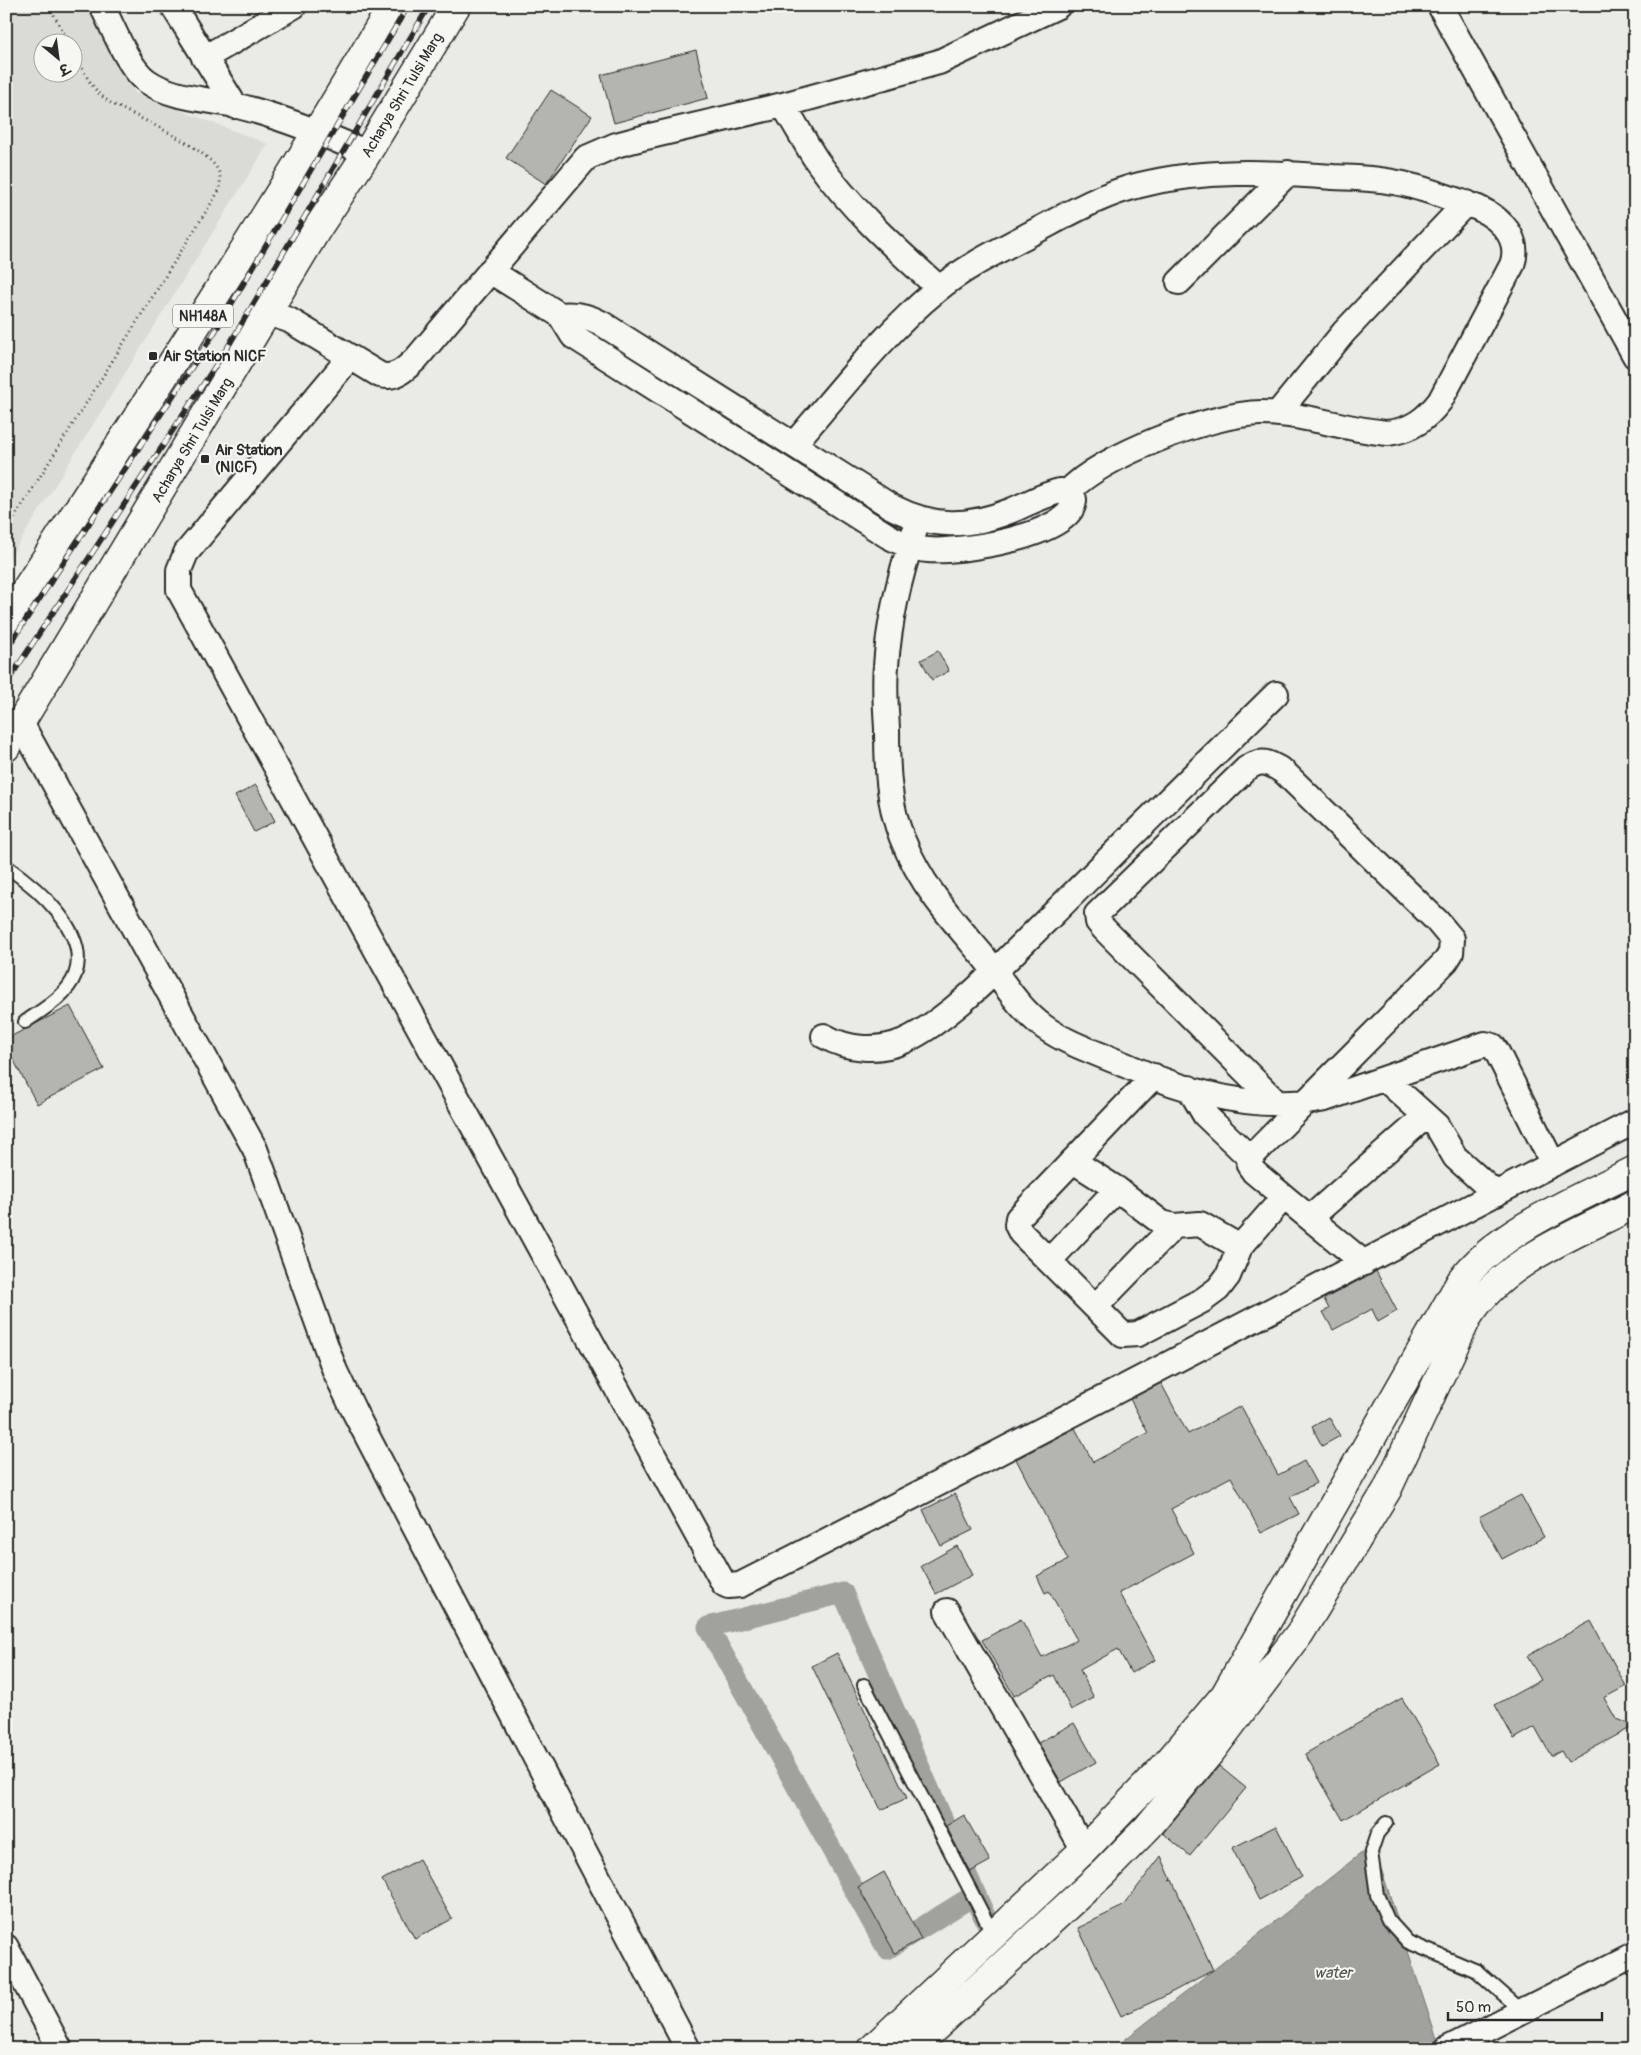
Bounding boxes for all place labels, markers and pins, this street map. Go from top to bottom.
place label: Air Station NICF [163,347,266,366]
marker: Air Station NICF [147,350,159,362]
place label: Air Station (NICF) [215,441,283,477]
marker: Air Station (NICF) [199,453,211,465]

